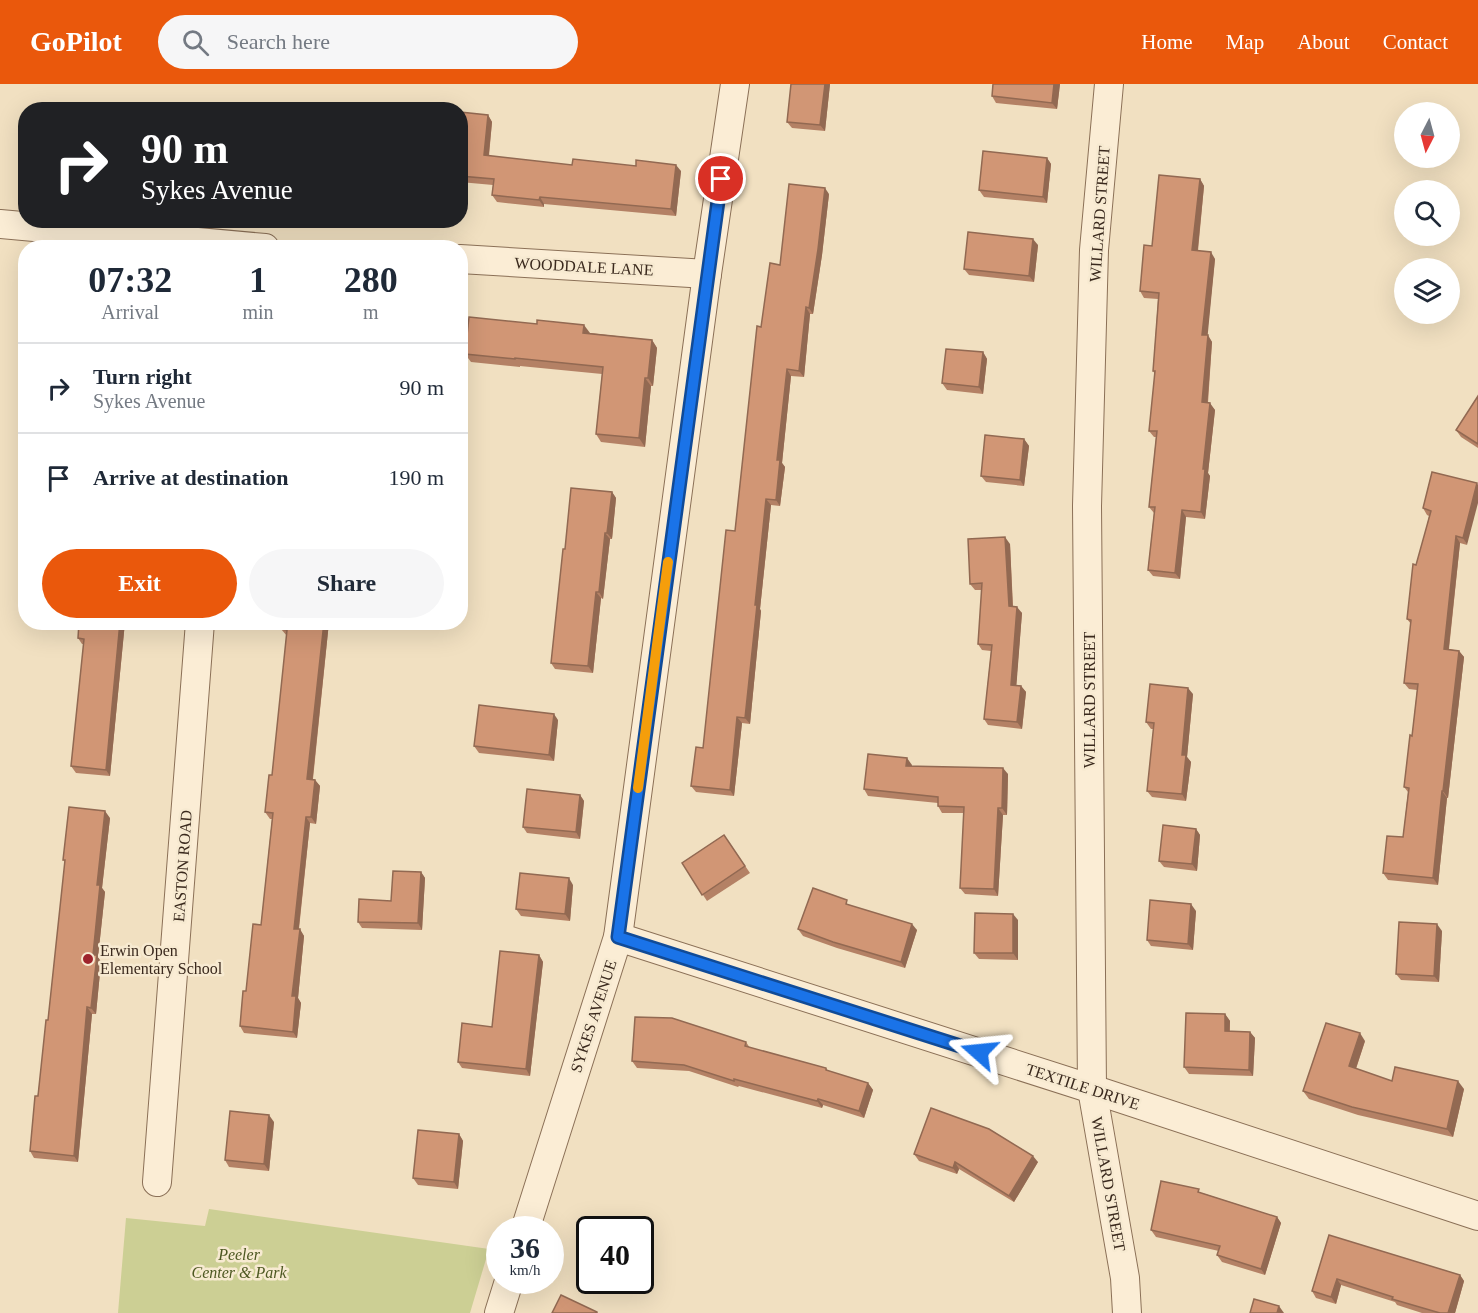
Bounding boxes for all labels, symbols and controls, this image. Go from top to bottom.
search box [158,15,578,69]
text: GoPilot [30,26,122,57]
icon: search [179,26,212,59]
text: Search here [227,29,330,54]
text: Home [1141,30,1193,54]
text: Map [1226,30,1264,54]
text: About [1297,30,1350,54]
text: Contact [1383,30,1448,54]
north arrow [1394,102,1460,168]
map controls [1394,102,1460,324]
icon: right [42,126,120,204]
text: 90 m [141,126,229,172]
street label: WILLARD STREET [1086,145,1113,283]
pin [695,153,746,204]
icon: arrive [704,162,737,195]
text: Sykes Avenue [141,175,293,205]
button: search [1394,180,1460,246]
street label: WOODDALE LANE [514,254,654,279]
button: layers [1394,258,1460,324]
text: 07:32 [88,260,172,300]
text: 1 [249,260,267,300]
text: 280 [344,260,398,300]
text: Arrival [101,301,159,323]
text: min [242,301,274,323]
text: m [363,301,379,323]
text: Turn right [93,364,192,389]
icon: right [42,372,75,405]
text: 90 m [399,375,444,400]
text: Sykes Avenue [93,390,205,412]
icon: arrive [42,462,75,495]
text: Arrive at destination [93,465,289,490]
text: 190 m [388,465,444,490]
button: Exit [42,549,237,618]
button: Share [249,549,444,618]
street label: WILLARD STREET [1081,632,1098,768]
street label: EASTON ROAD [170,810,195,923]
place label: Erwin Open Elementary School [100,942,223,978]
marker: Erwin Open Elementary School [81,952,95,966]
street label: SYKES AVENUE [567,958,620,1075]
position arrow [947,1020,1011,1084]
street label: TEXTILE DRIVE [1024,1060,1142,1113]
street label: WILLARD STREET [1088,1115,1129,1253]
speed limit sign: 40 [576,1216,654,1294]
text: 36 [510,1231,540,1264]
park label: Peeler Center & Park [191,1246,287,1281]
text: km/h [510,1262,540,1278]

